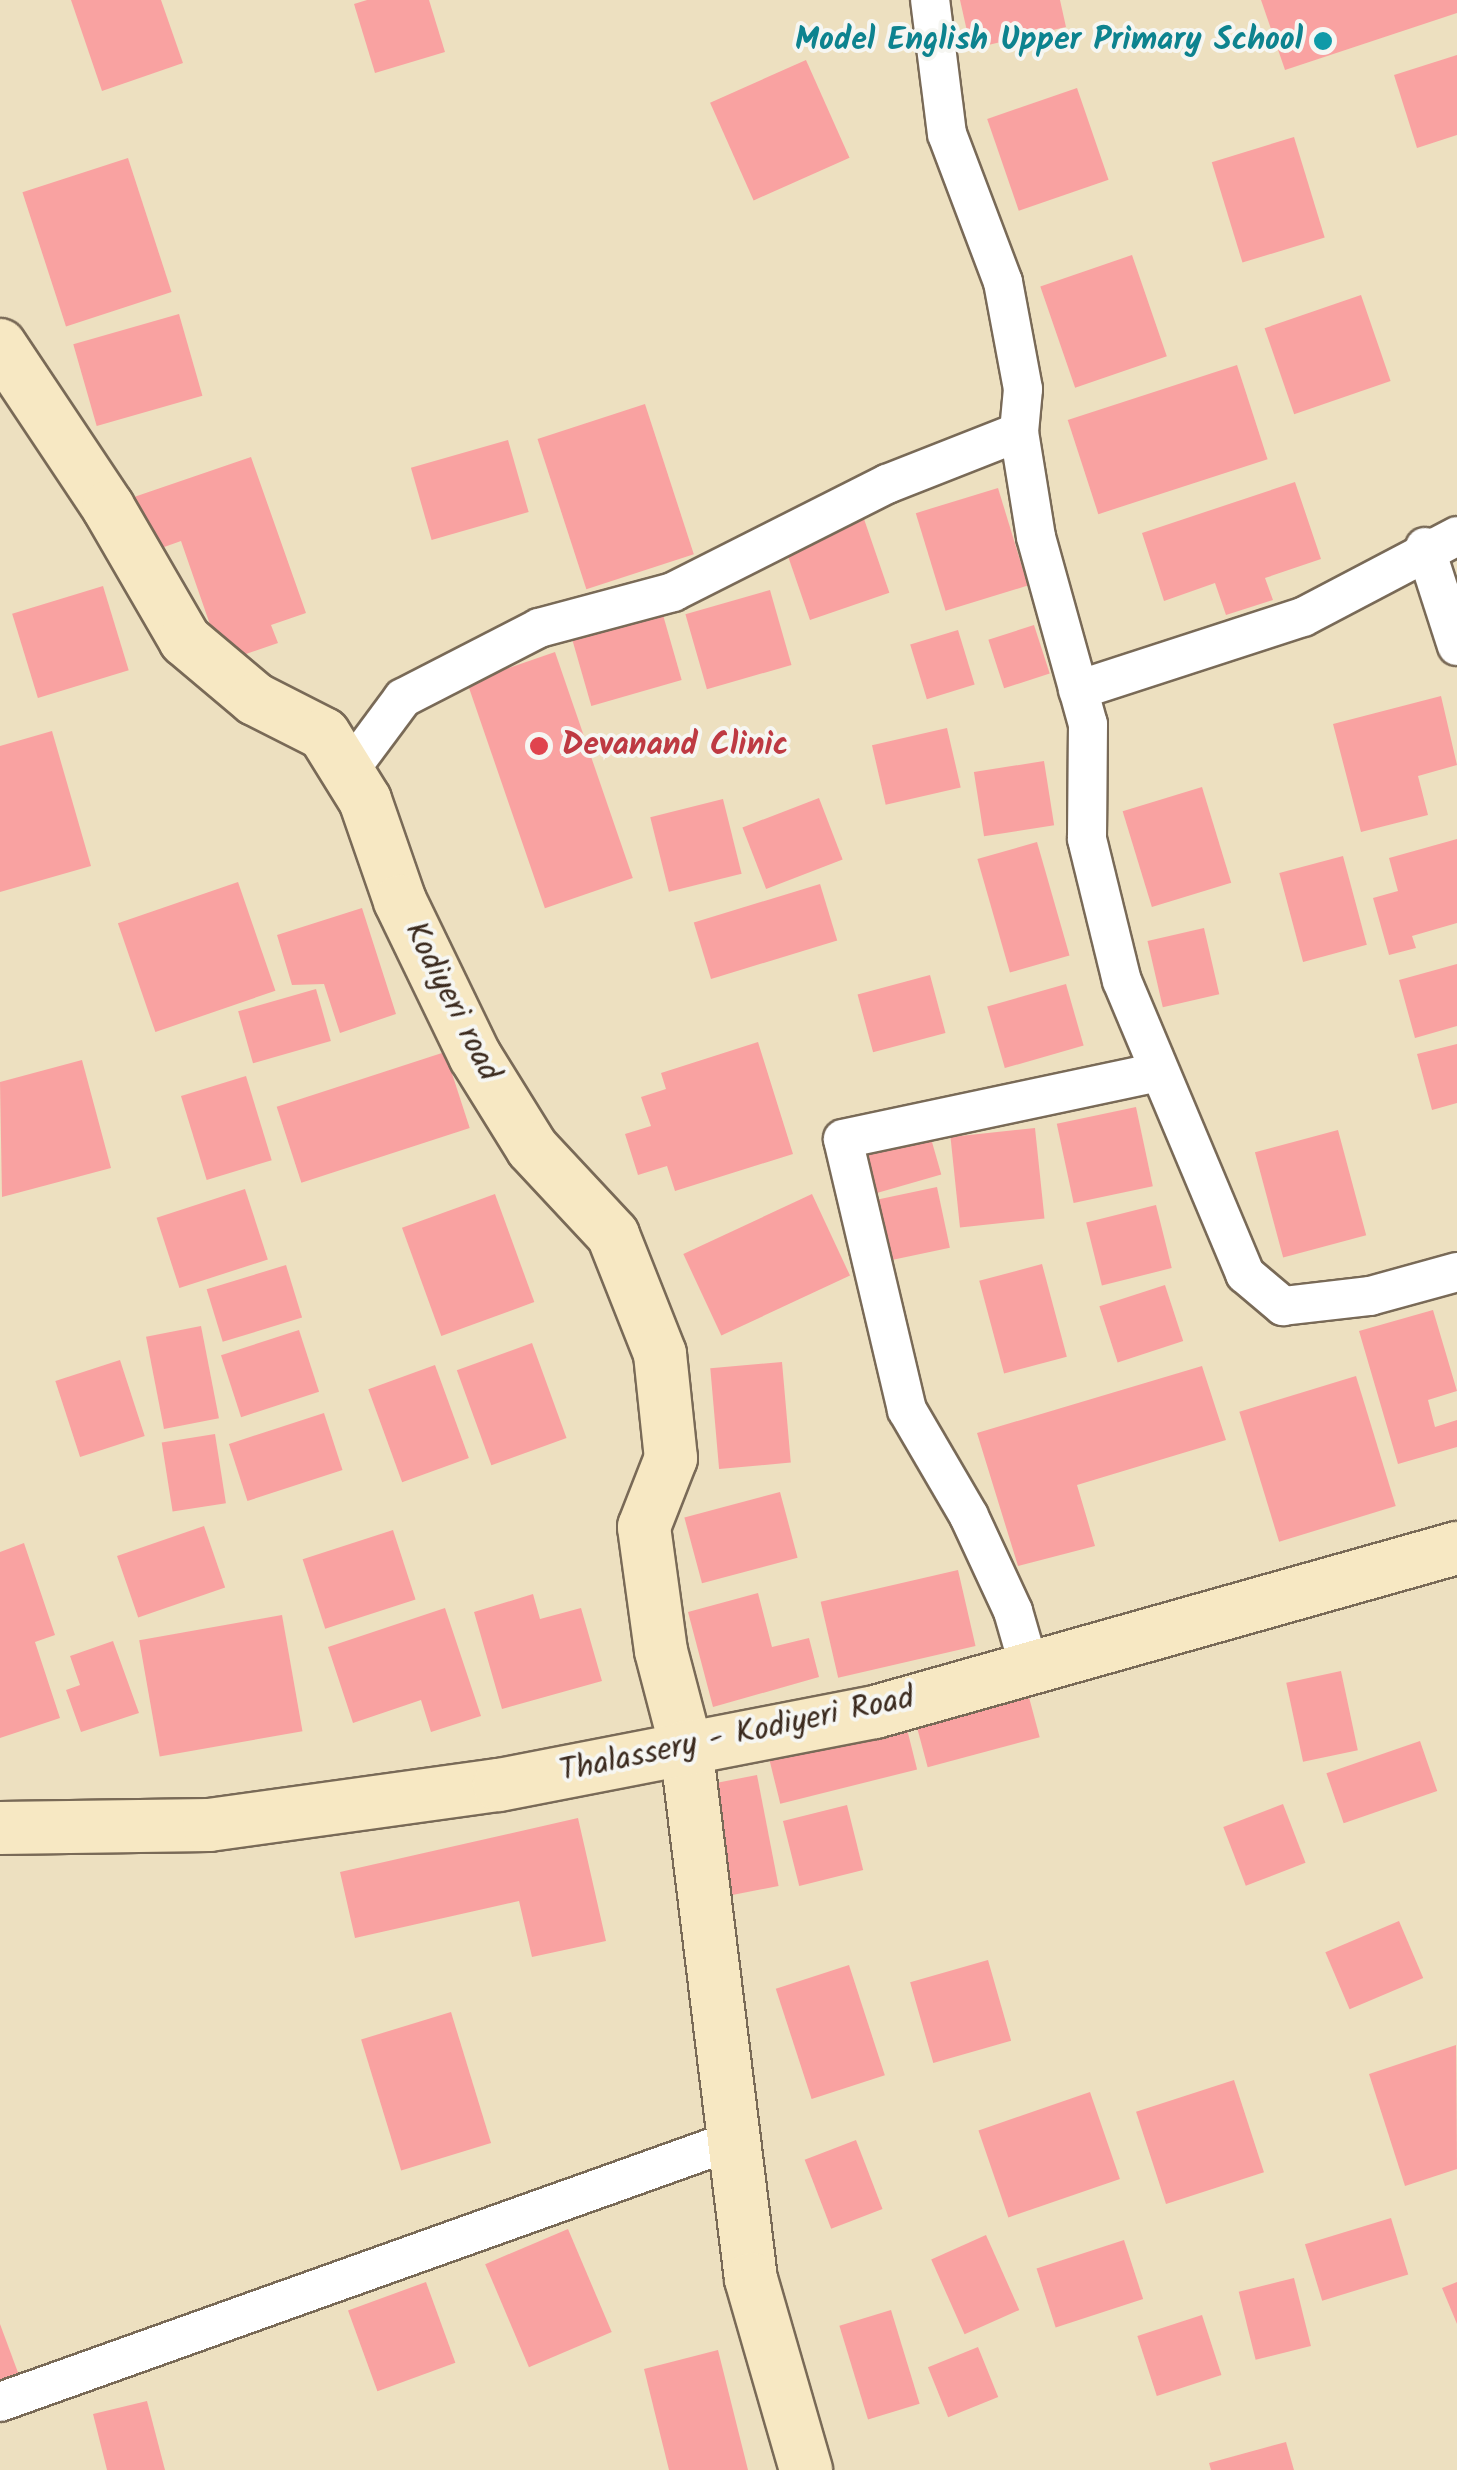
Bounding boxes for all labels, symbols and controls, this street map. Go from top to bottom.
place label: Model English Upper Primary School [795,22,1303,60]
marker: Model English Upper Primary School [1312,30,1334,52]
place label: Devanand Clinic [562,727,788,765]
marker: Devanand Clinic [526,733,552,759]
street label: Kodiyeri road [395,916,507,1088]
street label: Thalassery - Kodiyeri Road [556,1680,918,1792]

